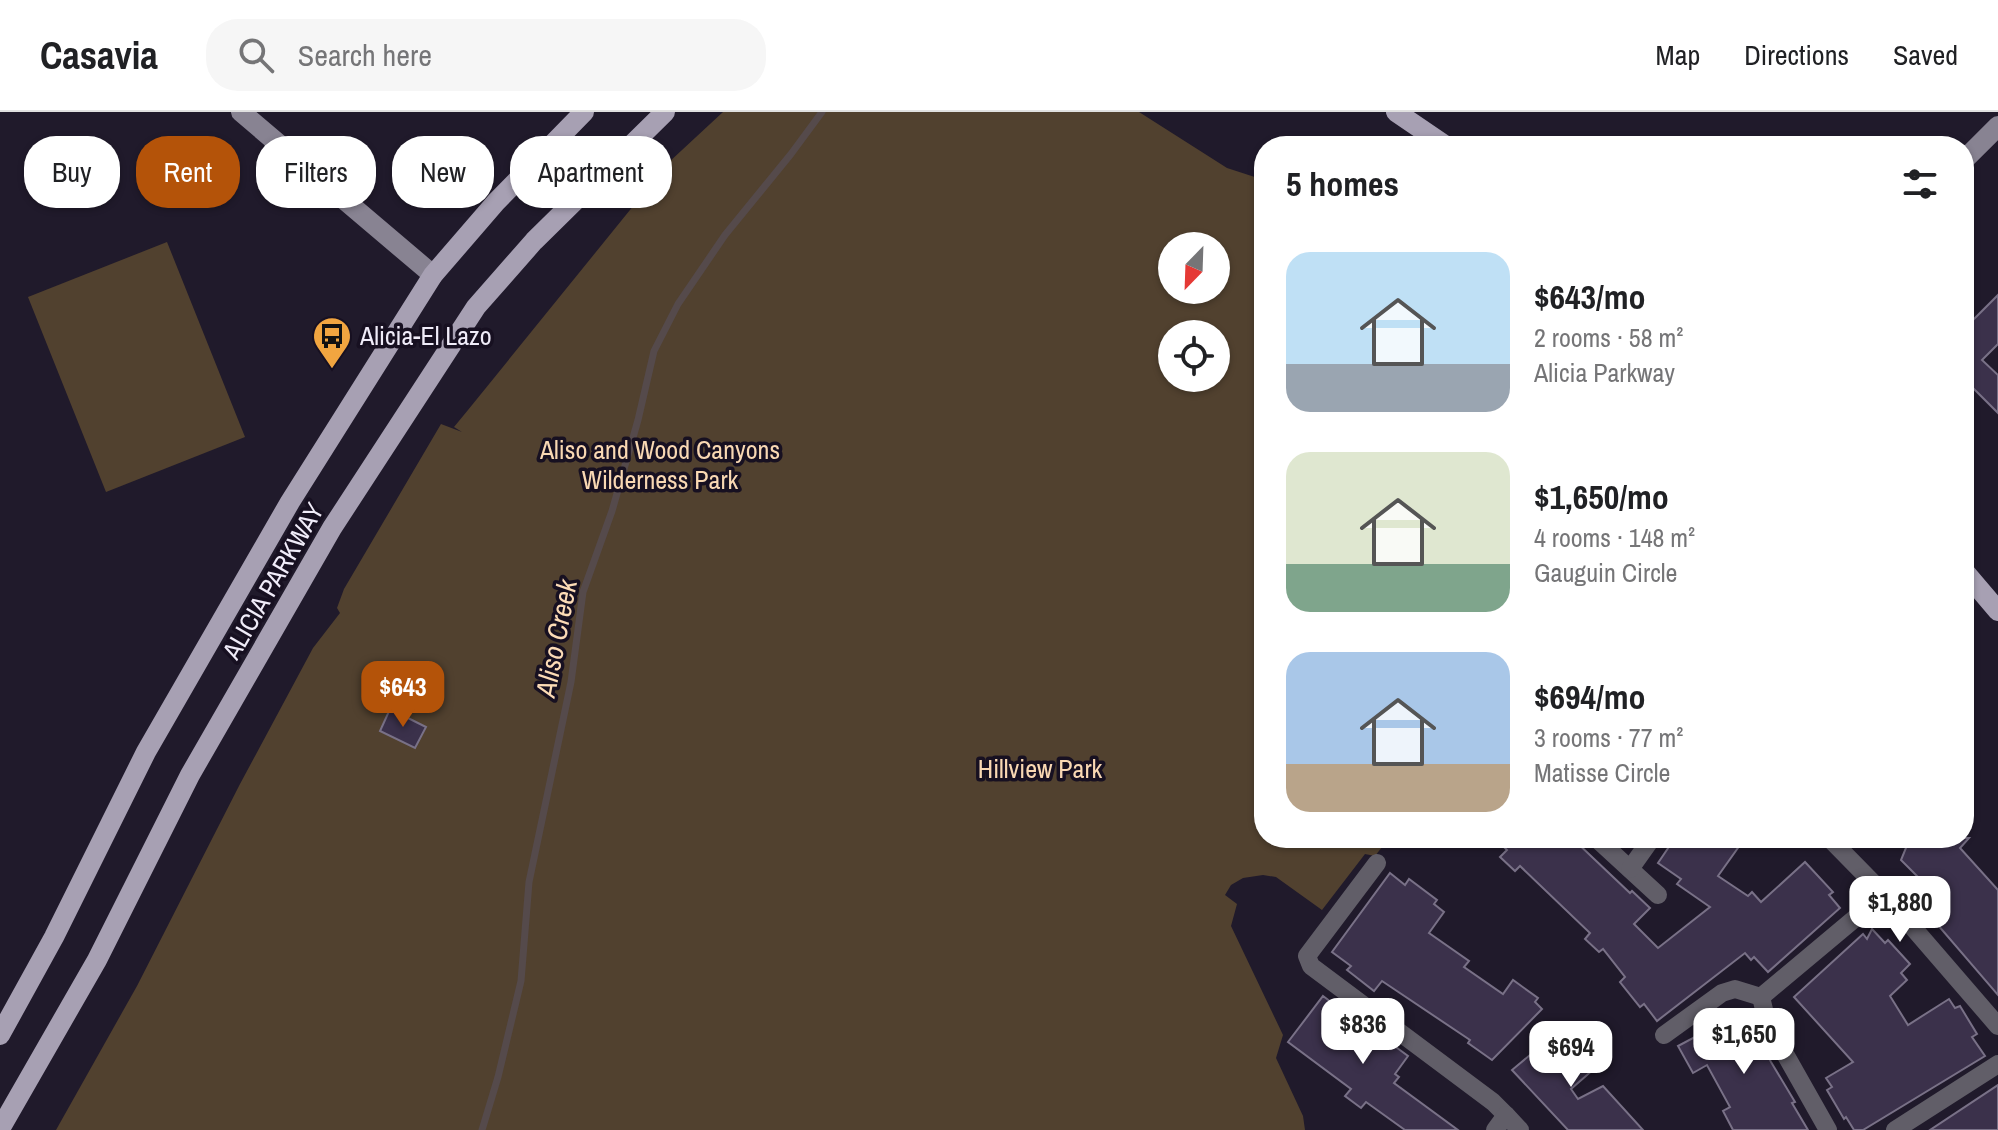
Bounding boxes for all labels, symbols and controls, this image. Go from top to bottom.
search box [206,19,766,91]
text: Casavia [40,30,158,81]
icon: search [234,33,278,77]
text: Search here [298,35,432,75]
text: Map [1656,36,1700,74]
text: Directions [1744,36,1849,74]
text: Saved [1893,36,1958,74]
chip: Buy [24,136,120,208]
chip: Rent [136,136,240,208]
chip: Filters [256,136,376,208]
chip: New [392,136,494,208]
chip: Apartment [510,136,672,208]
text: 5 homes [1286,161,1399,207]
icon: filters [1898,162,1942,206]
north arrow [1158,232,1230,304]
map controls [1158,232,1230,392]
text: $643/mo [1534,274,1646,320]
icon: home [1350,284,1446,380]
bus stop icon: Alicia-El Lazo [311,315,353,370]
place label: Alicia-El Lazo [359,318,492,353]
button: locate [1158,320,1230,392]
text: 2 rooms · 58 m² [1534,320,1683,355]
text: Alicia Parkway [1534,355,1675,390]
park label: Aliso and Wood Canyons Wilderness Park [539,432,780,497]
text: $1,650/mo [1534,474,1669,520]
icon: home [1350,484,1446,580]
street label: ALICIA PARKWAY [213,496,332,666]
text: 4 rooms · 148 m² [1534,520,1695,555]
text: Gauguin Circle [1534,555,1677,590]
water label: Aliso Creek [526,575,586,702]
pin: $643 [356,661,450,729]
text: $643 [379,669,427,704]
text: $694/mo [1534,674,1646,720]
icon: home [1350,684,1446,780]
text: 3 rooms · 77 m² [1534,720,1683,755]
park label: Hillview Park [978,751,1103,786]
text: Matisse Circle [1534,755,1670,790]
pin: $1,880 [1835,876,1965,944]
text: $1,880 [1867,884,1933,919]
pin: $836 [1316,998,1410,1066]
text: $836 [1339,1006,1387,1041]
pin: $1,650 [1679,1008,1809,1076]
text: $1,650 [1711,1016,1777,1051]
pin: $694 [1524,1021,1618,1089]
text: $694 [1547,1029,1595,1064]

